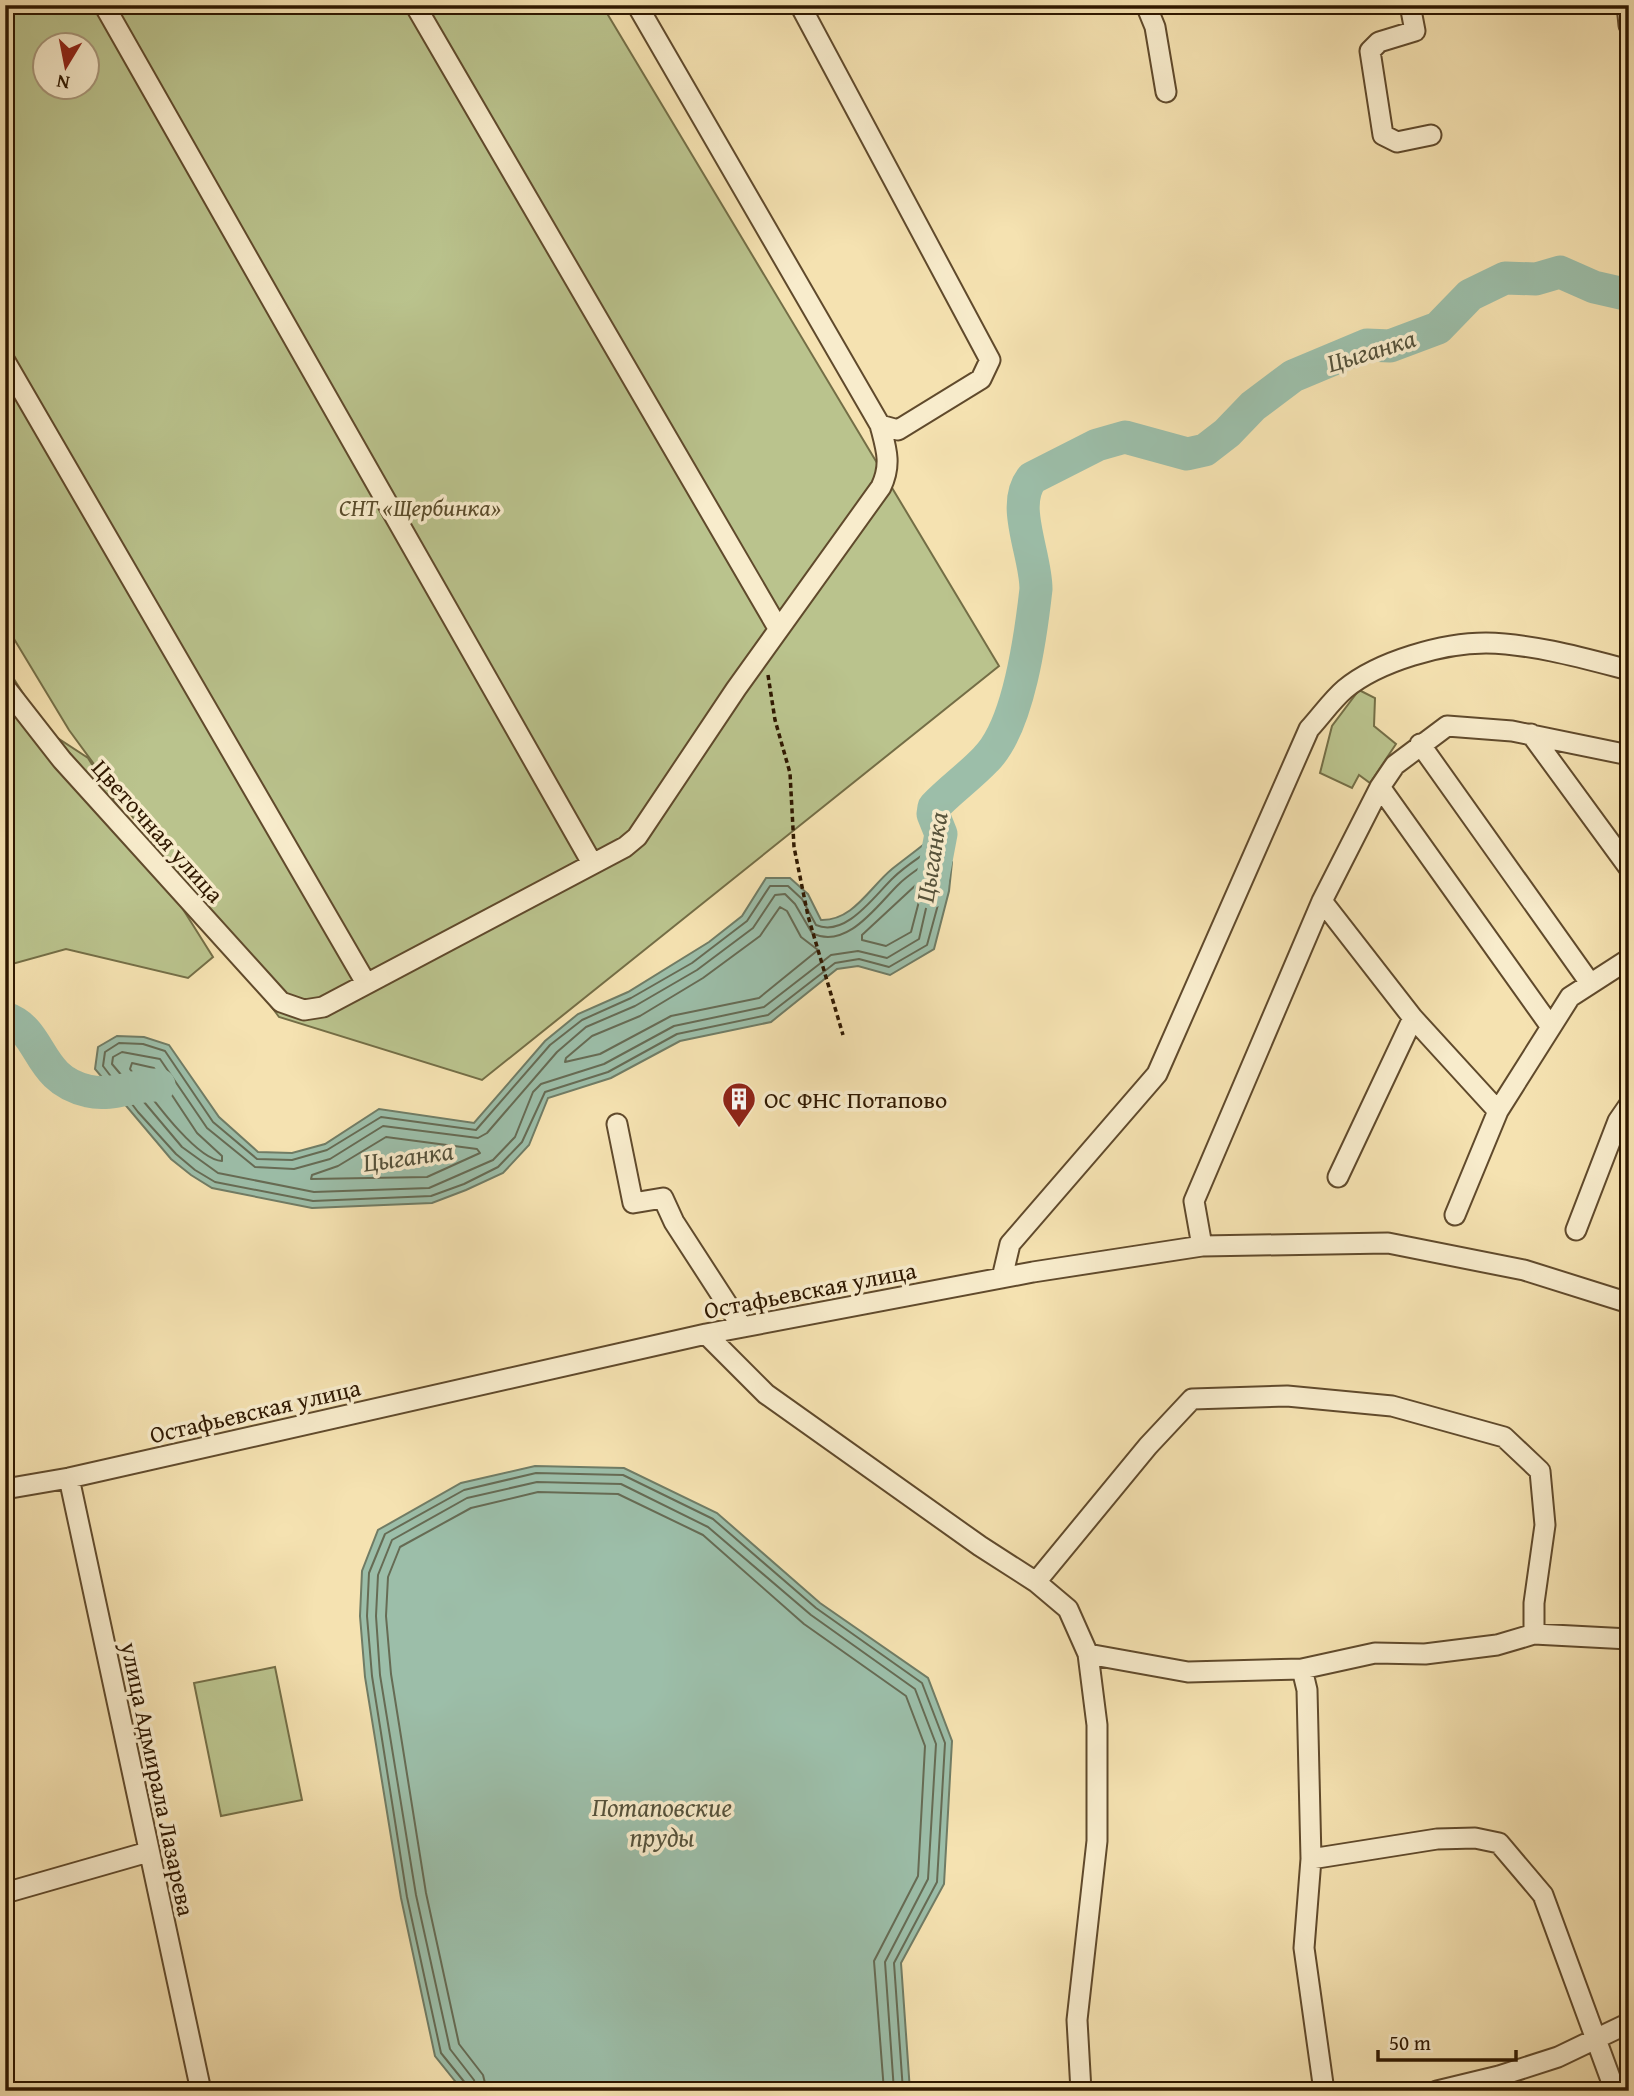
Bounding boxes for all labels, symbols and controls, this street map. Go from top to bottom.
north arrow [32,32,102,102]
text: N [54,68,72,98]
water label: Цыганка [1322,318,1420,382]
park label: СНТ «Щербинка» [339,490,501,525]
street label: Цветочная улица [84,751,233,911]
water label: Цыганка [905,809,957,905]
building icon: ОС ФНС Потапово [720,1080,758,1129]
place label: ОС ФНС Потапово [764,1082,947,1117]
water label: Цыганка [360,1130,456,1182]
street label: Остафьевская улица [701,1252,920,1328]
street label: Остафьевская улица [146,1370,364,1452]
street label: улица Адмирала Лазарева [112,1638,204,1920]
water label: Потаповские пруды [592,1787,732,1856]
scale bar [1378,2019,1517,2063]
text: 50 m [1389,2027,1431,2058]

